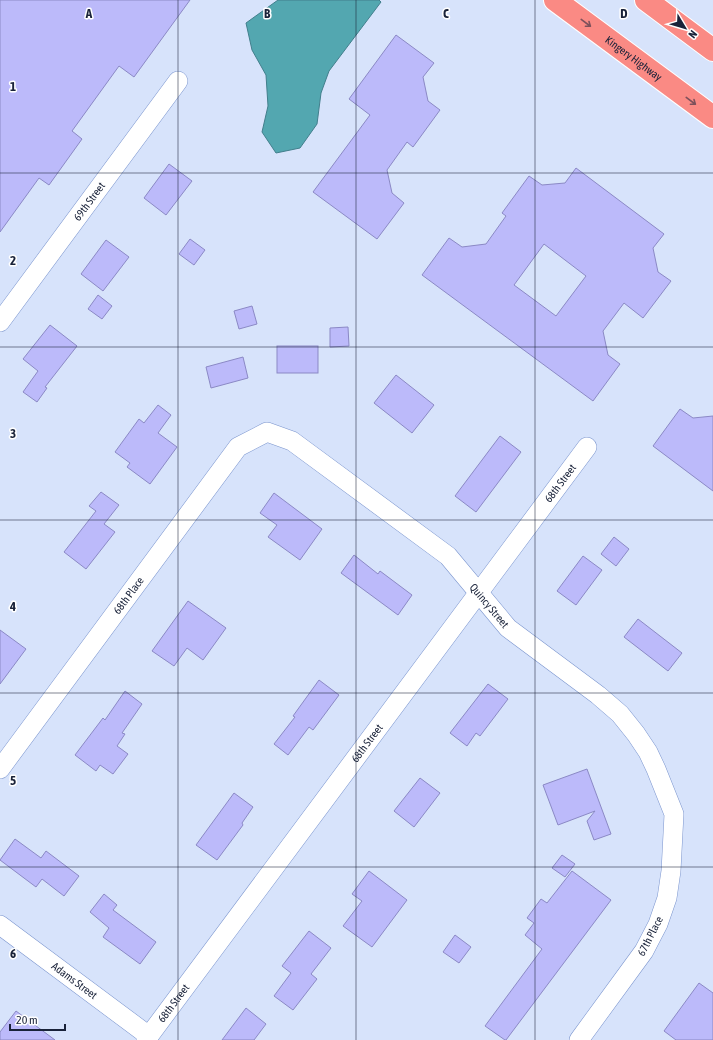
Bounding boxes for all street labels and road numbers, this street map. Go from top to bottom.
street label: Kingery Highway [603,33,665,83]
street label: 69th Street [71,180,107,223]
street label: 68th Street [542,462,578,505]
street label: 68th Place [111,574,146,616]
street label: Quincy Street [467,581,511,630]
street label: 68th Street [349,722,385,765]
street label: 67th Place [635,914,665,958]
street label: Adams Street [50,960,100,1001]
street label: 68th Street [155,982,192,1025]

